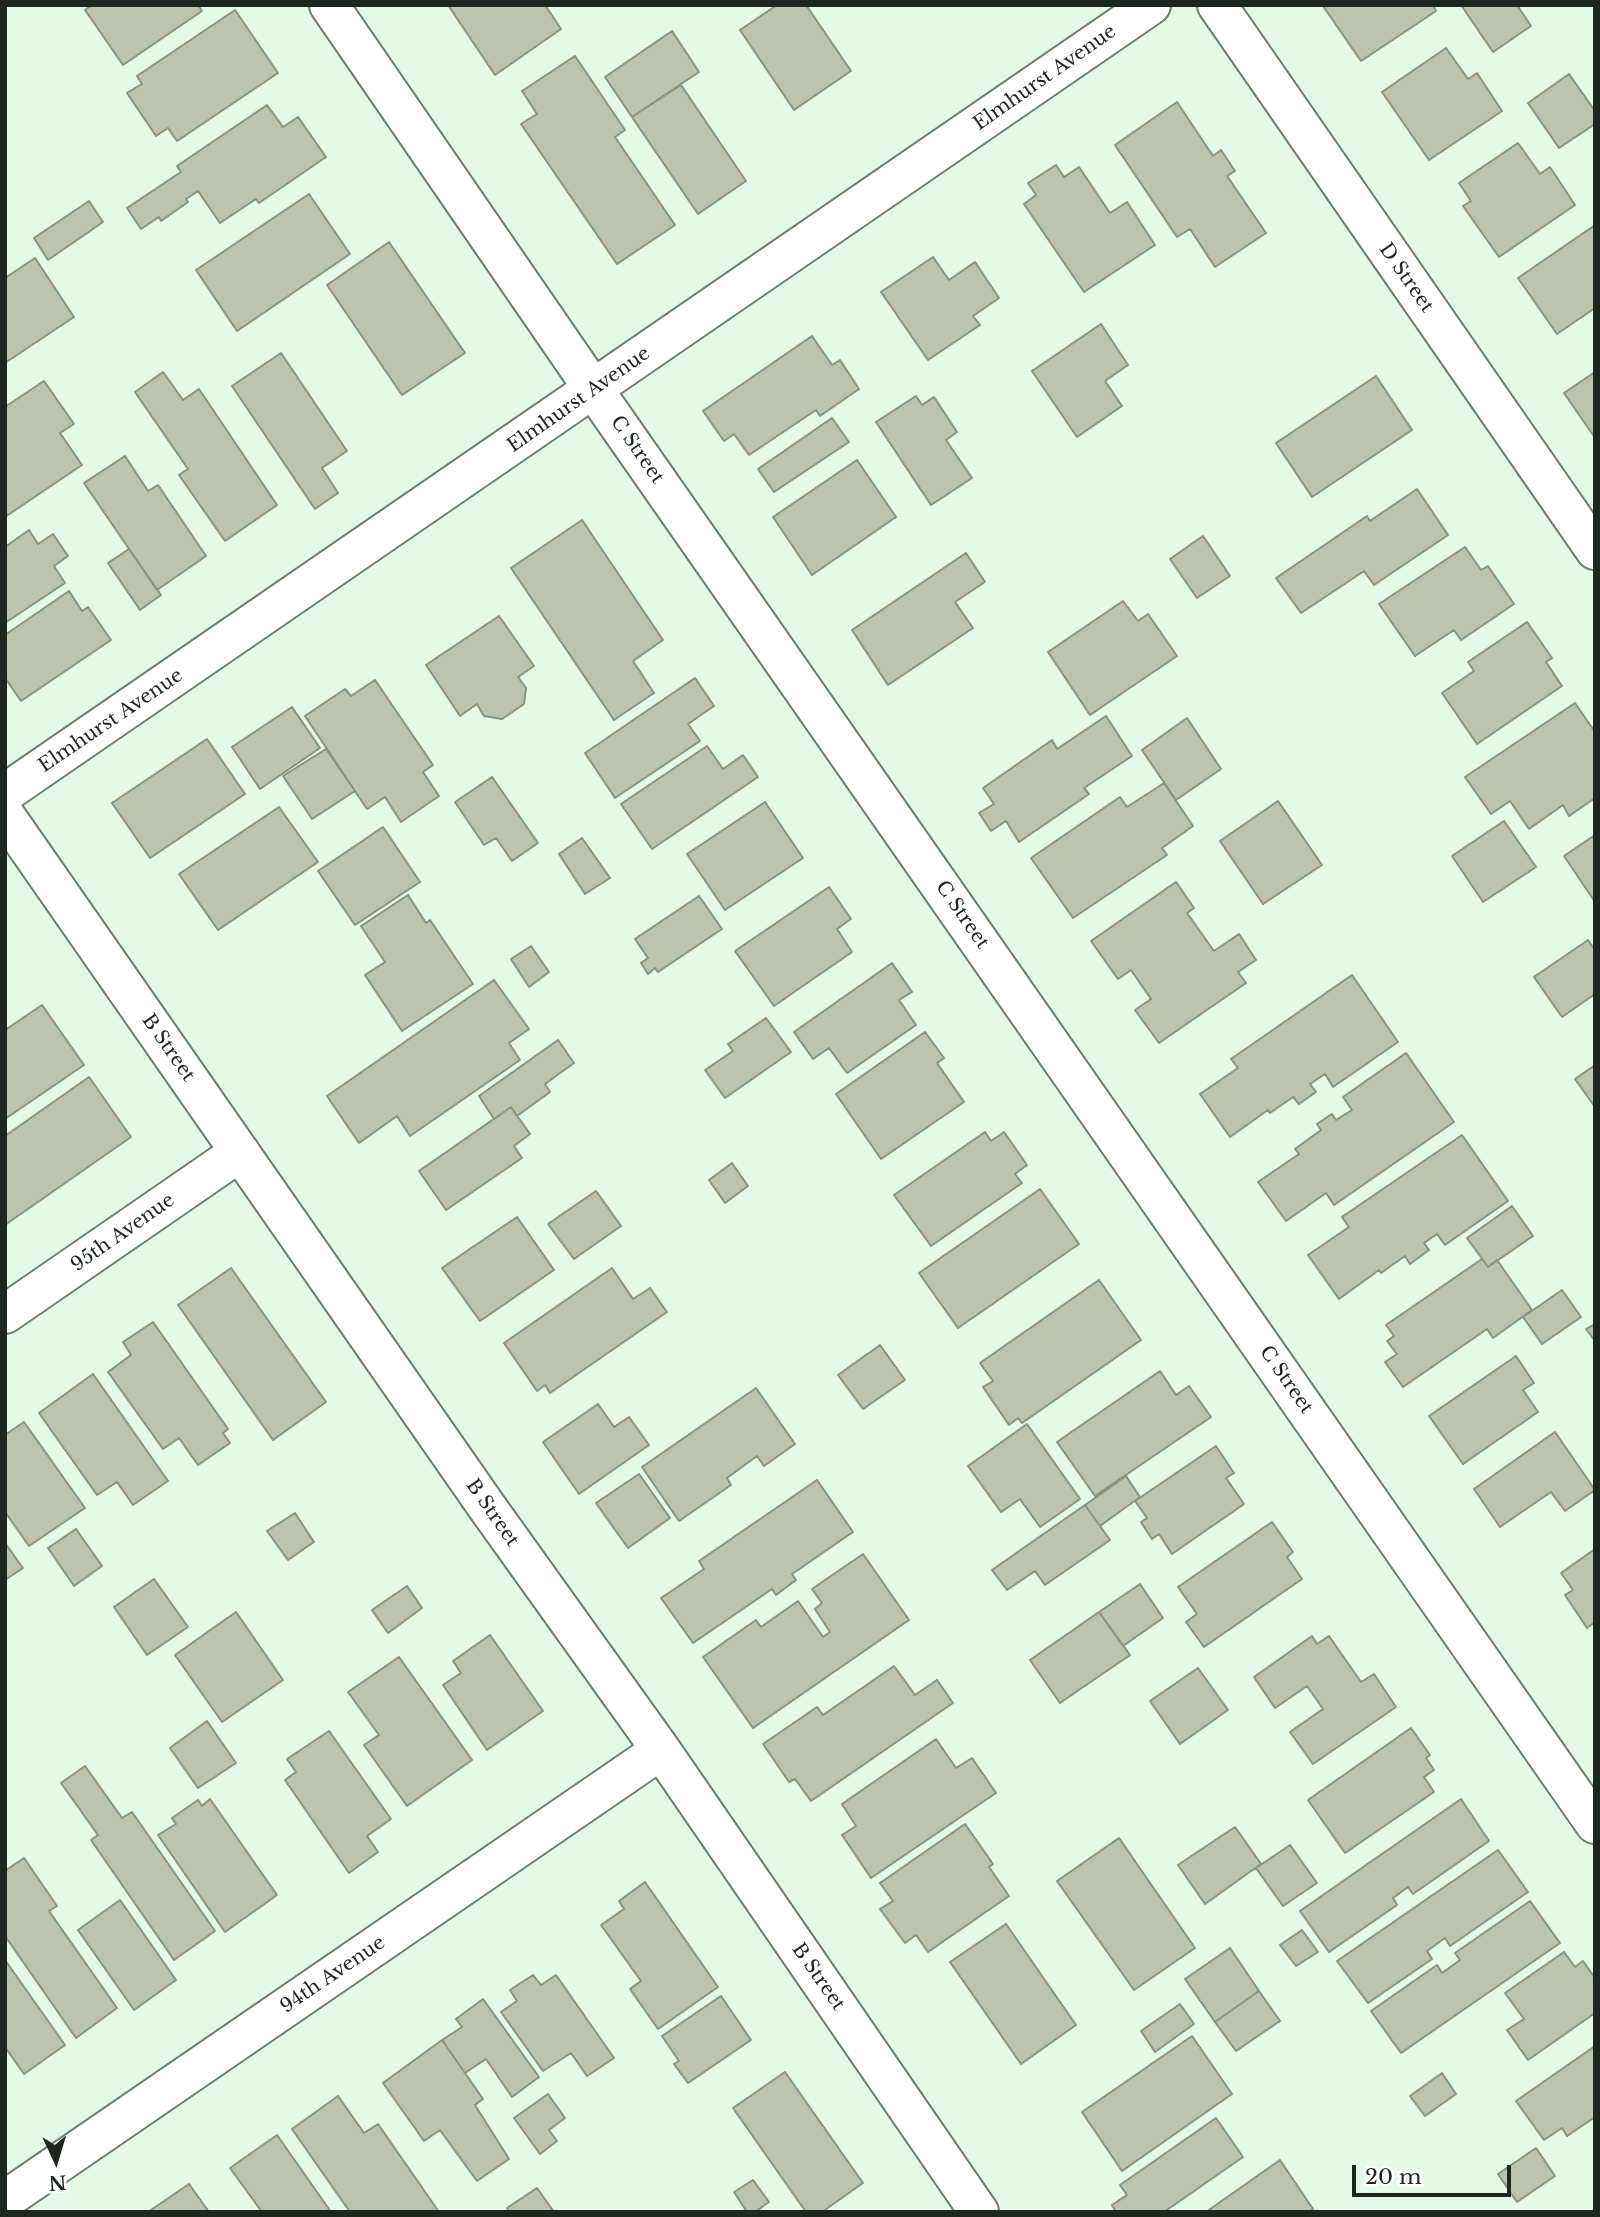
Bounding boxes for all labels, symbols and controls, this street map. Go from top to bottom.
street label: Elmhurst Avenue [969,20,1121,136]
street label: D Street [1374,239,1438,317]
street label: Elmhurst Avenue [503,342,655,458]
street label: C Street [605,412,669,488]
street label: Elmhurst Avenue [35,664,187,778]
street label: C Street [930,877,994,953]
street label: B Street [137,1010,199,1086]
street label: 95th Avenue [67,1189,179,1277]
street label: C Street [1254,1342,1318,1418]
street label: B Street [461,1475,523,1551]
street label: 94th Avenue [276,1932,390,2018]
street label: B Street [787,1939,849,2015]
north arrow [21,2126,91,2196]
scale bar [1355,2150,1514,2194]
text: 20 m [1365,2164,1422,2190]
text: N [48,2170,67,2195]

